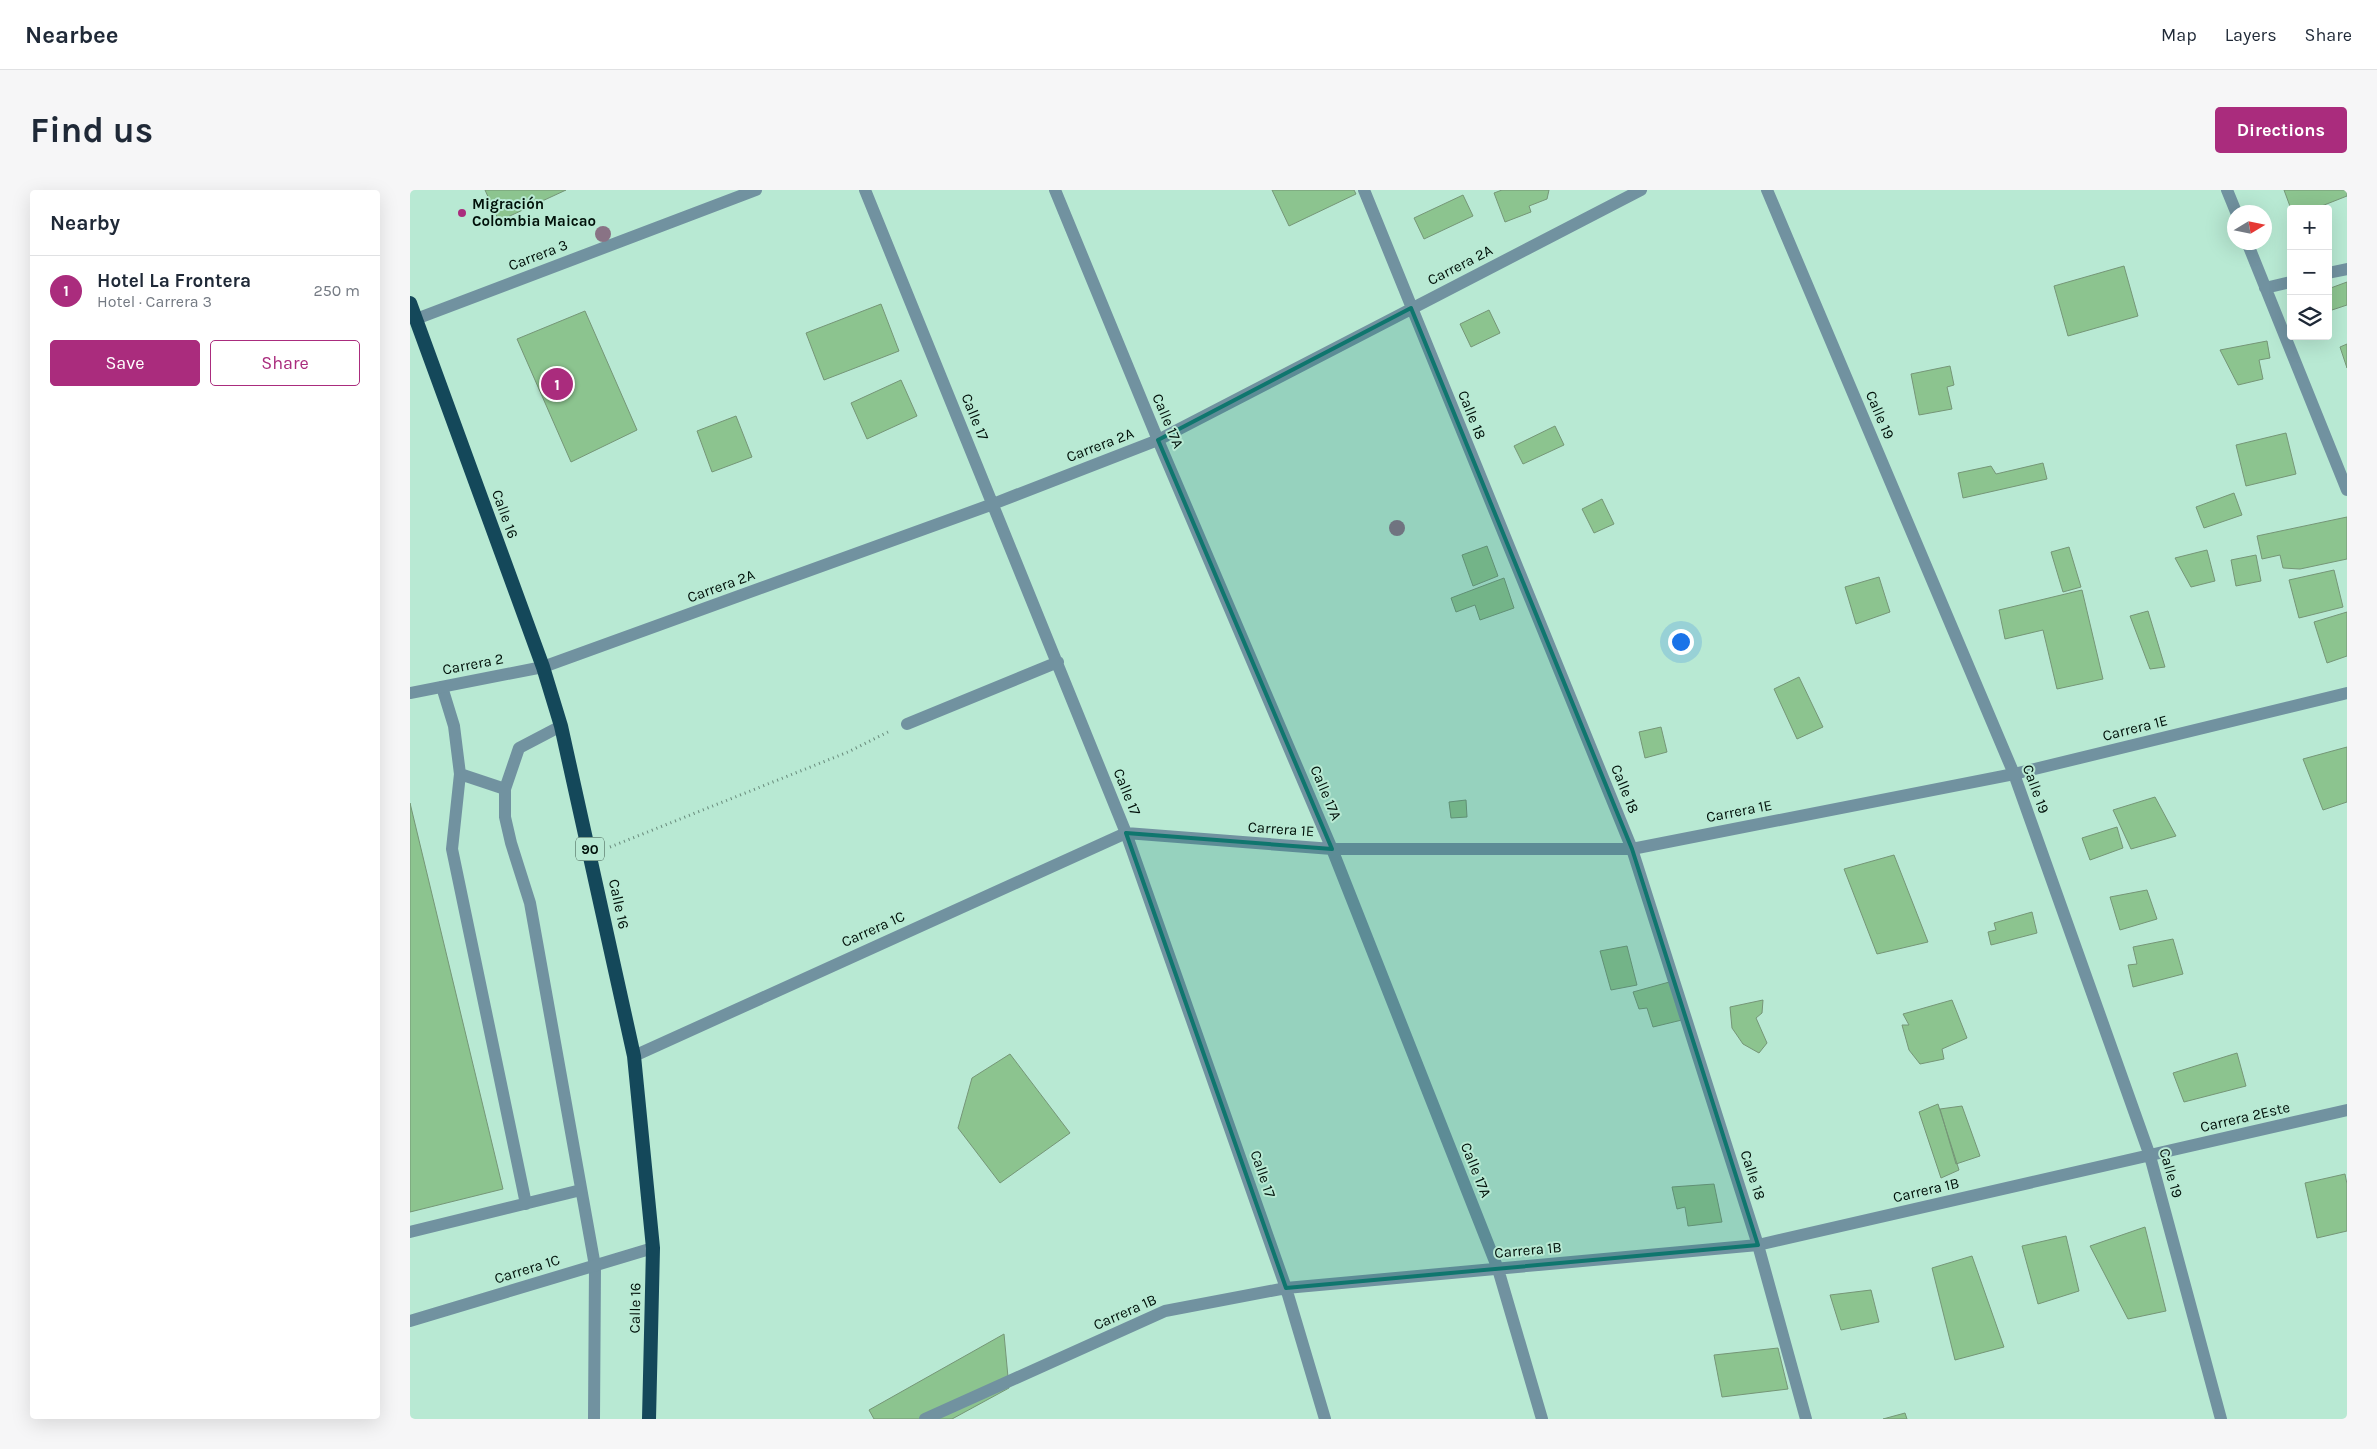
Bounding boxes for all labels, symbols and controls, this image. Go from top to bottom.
text: Nearbee [25,21,119,49]
text: Map [2161,24,2197,46]
text: Layers [2225,24,2277,46]
text: Share [2305,24,2352,46]
button: Directions [2215,107,2347,153]
text: Find us [30,110,153,151]
place label: Migración Colombia Maicao [472,195,596,230]
north arrow [2227,205,2272,250]
map controls [2287,205,2332,340]
button: + [2287,205,2332,250]
marker: Migración Colombia Maicao [456,207,468,219]
text: Nearby [50,211,120,235]
street label: Carrera 3 [506,235,570,275]
street label: Carrera 2A [1424,241,1496,289]
button: − [2287,250,2332,295]
text: Hotel La Frontera [97,270,251,292]
text: 1 [63,281,69,300]
text: 250 m [313,281,360,300]
text: Hotel · Carrera 3 [97,292,212,311]
button: layers [2287,295,2332,340]
button: Save [50,340,200,386]
button: Share [210,340,360,386]
pin: 1 [541,365,573,403]
street label: Calle 18 [1454,388,1490,442]
street label: Calle 19 [1862,388,1898,442]
street label: Calle 17 [957,391,993,443]
street label: Calle 17A [1148,391,1188,451]
street label: Carrera 2A [1064,424,1137,466]
street label: Calle 16 [488,487,522,541]
street label: Carrera 2A [685,565,758,607]
your location [1668,629,1694,655]
street label: Carrera 2 [441,649,505,679]
street label: Carrera 1E [2100,711,2170,745]
street label: Calle 18 [1607,762,1643,816]
street label: Calle 19 [2019,762,2053,816]
street label: Calle 17A [1306,763,1346,823]
street label: Calle 17 [1109,766,1145,818]
street label: Carrera 1E [1705,796,1773,826]
street label: Carrera 1E [1247,818,1315,840]
road number: 90 [576,838,604,861]
street label: Calle 16 [605,877,633,931]
street label: Carrera 1C [839,907,907,951]
street label: Carrera 2Este [2198,1098,2292,1136]
street label: Calle 17A [1457,1140,1495,1200]
street label: Calle 19 [2155,1146,2187,1200]
street label: Calle 17 [1246,1148,1280,1200]
street label: Calle 18 [1737,1148,1769,1202]
street label: Carrera 1B [1891,1174,1961,1206]
street label: Carrera 1B [1494,1238,1562,1262]
street label: Carrera 1C [492,1251,562,1287]
street label: Calle 16 [626,1283,644,1333]
street label: Carrera 1B [1090,1290,1160,1334]

